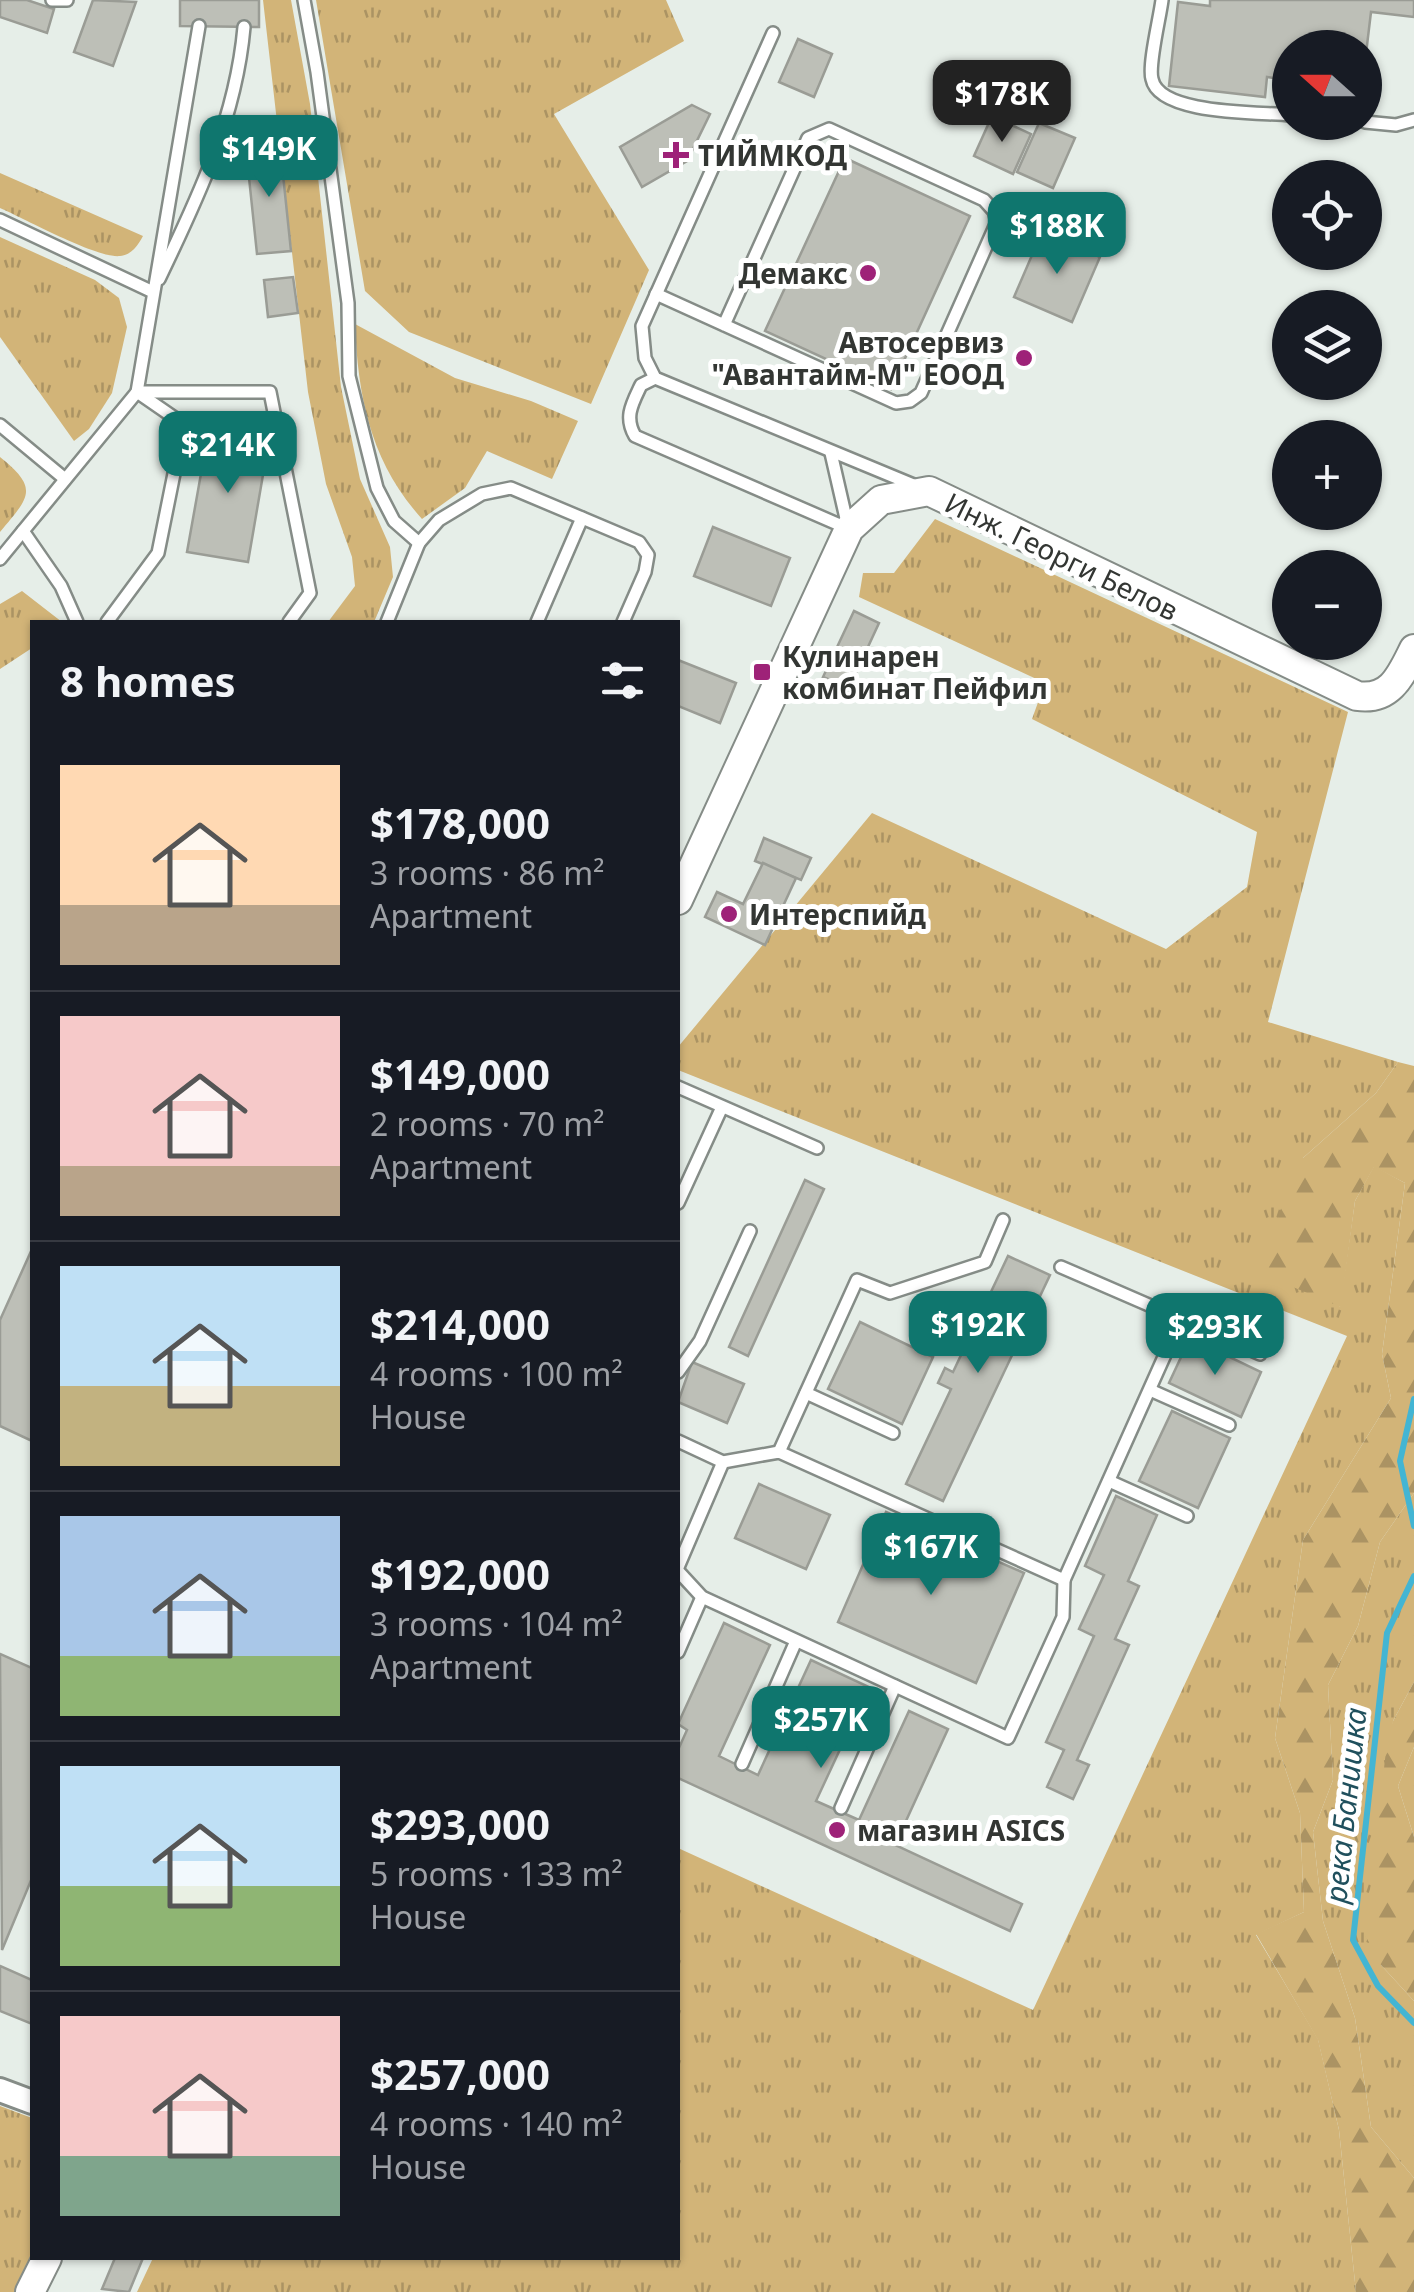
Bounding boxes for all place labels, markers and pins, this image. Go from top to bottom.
pin: $178K [932,60,1072,145]
pin: $149K [199,115,339,200]
place label: ТИЙМКОД [698,136,847,174]
marker: ТИЙМКОД [663,142,689,168]
pin: $188K [987,192,1127,277]
place label: Демакс [738,254,848,292]
marker: Демакс [857,262,879,284]
place label: Автосервиз "Авантайм-М" ЕООД [712,323,1004,393]
marker: Автосервиз "Авантайм-М" ЕООД [1013,347,1035,369]
pin: $214K [158,411,298,496]
place label: Кулинарен комбинат Пейфил [782,637,1048,707]
marker: Кулинарен комбинат Пейфил [751,661,773,683]
place label: Интерспийд [749,895,926,933]
marker: Интерспийд [718,903,740,925]
pin: $192K [908,1291,1048,1376]
pin: $293K [1145,1293,1285,1378]
pin: $167K [861,1513,1001,1598]
pin: $257K [751,1686,891,1771]
place label: магазин ASICS [857,1811,1065,1849]
marker: магазин ASICS [826,1819,848,1841]

